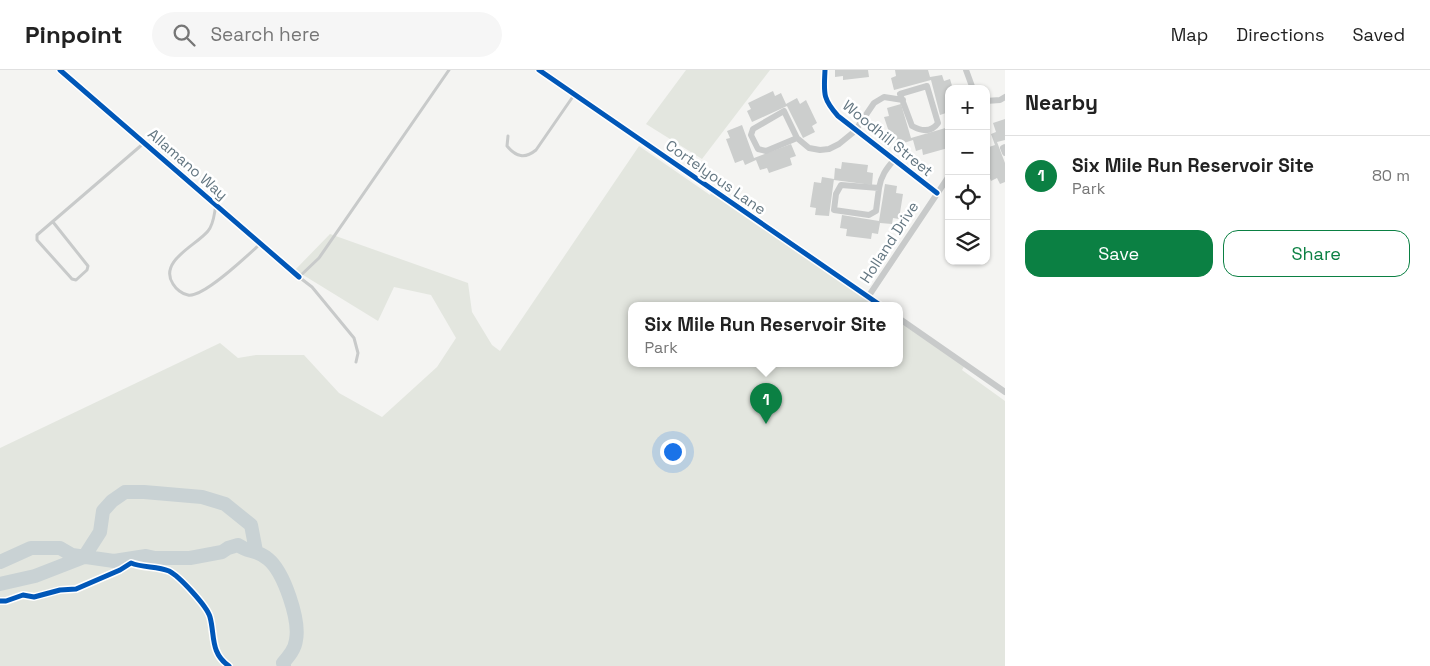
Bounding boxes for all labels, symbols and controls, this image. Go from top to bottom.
search box [152,12,502,57]
text: Pinpoint [25,19,122,50]
icon: search [170,21,198,49]
text: Search here [210,22,320,47]
text: Map [1171,23,1208,46]
text: Directions [1236,23,1325,46]
text: Saved [1353,23,1405,46]
map controls [945,85,990,265]
button: + [945,85,990,130]
text: Nearby [1025,89,1098,116]
street label: Woodhill Street [839,96,937,180]
street label: Allamano Way [144,124,232,204]
button: − [945,130,990,175]
street label: Cortelyous Lane [662,135,770,219]
text: Six Mile Run Reservoir Site [1072,153,1314,178]
text: 1 [1037,165,1045,186]
text: 80 m [1372,165,1410,186]
button: locate [945,175,990,220]
text: Park [1072,178,1105,199]
street label: Holland Drive [856,197,923,286]
button: layers [945,220,990,265]
button: Save [1025,230,1213,277]
button: Share [1223,230,1410,277]
popup [628,302,903,367]
text: Six Mile Run Reservoir Site [645,312,887,337]
text: Park [645,337,678,358]
pin: 1 [750,383,782,424]
your location [660,439,686,465]

